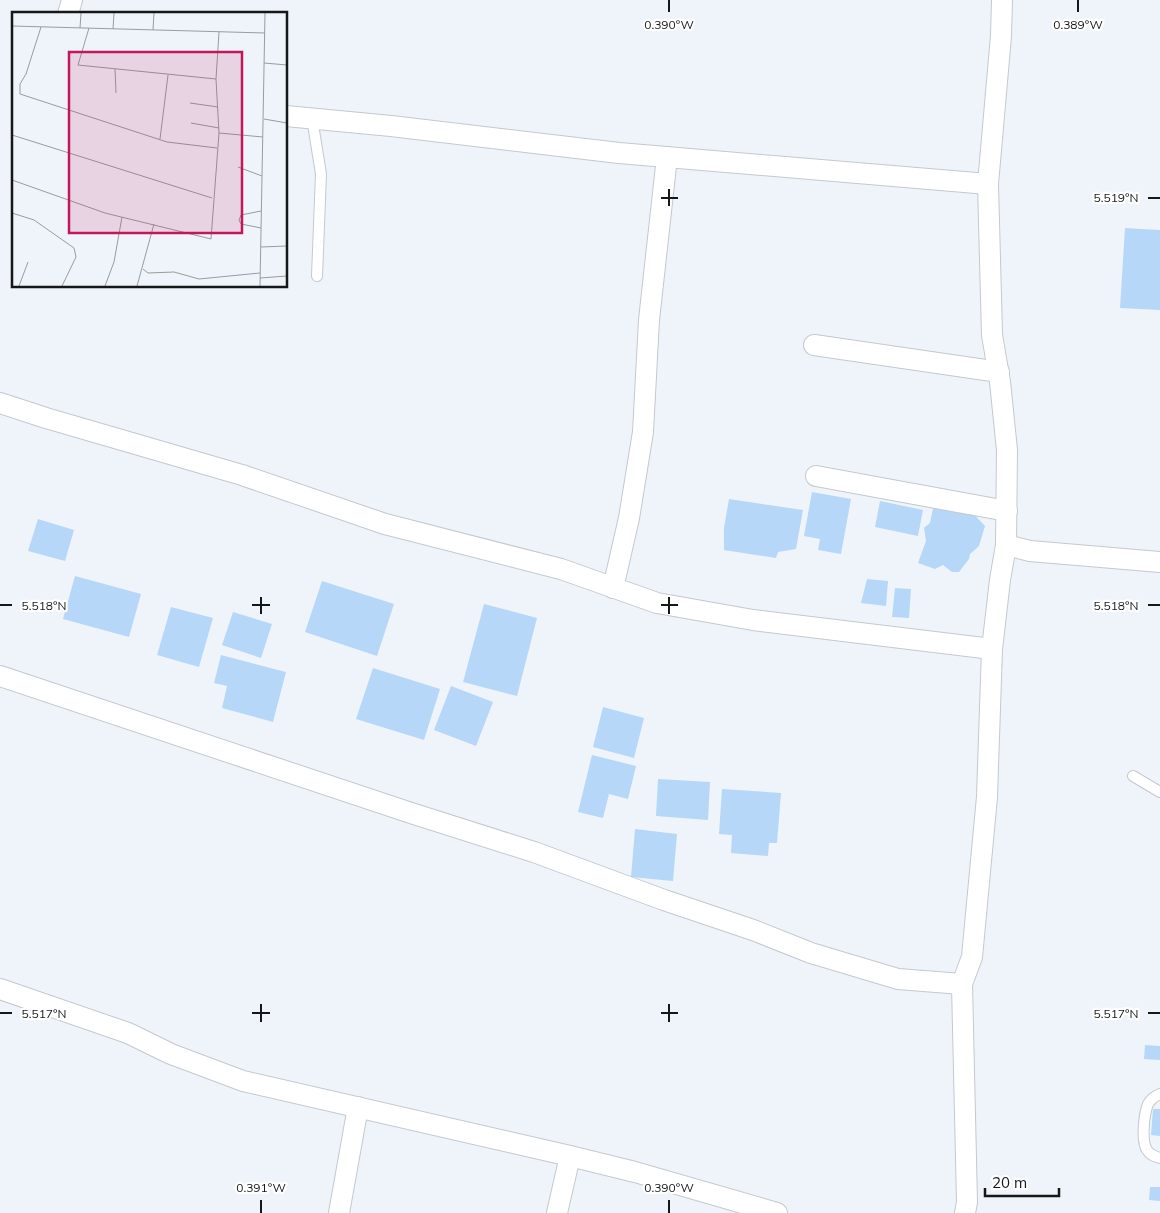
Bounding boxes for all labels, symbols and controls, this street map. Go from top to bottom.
inset map [12,12,288,288]
text: 0.390°W [644,17,694,32]
text: 0.389°W [1053,17,1103,32]
text: 5.519°N [1094,190,1138,205]
text: 5.518°N [22,598,66,613]
text: 5.518°N [1094,598,1138,613]
text: 5.517°N [22,1006,66,1021]
text: 5.517°N [1094,1006,1138,1021]
scale bar [985,1166,1059,1198]
text: 20 m [992,1173,1027,1192]
text: 0.391°W [236,1180,286,1195]
text: 0.390°W [644,1180,694,1195]

